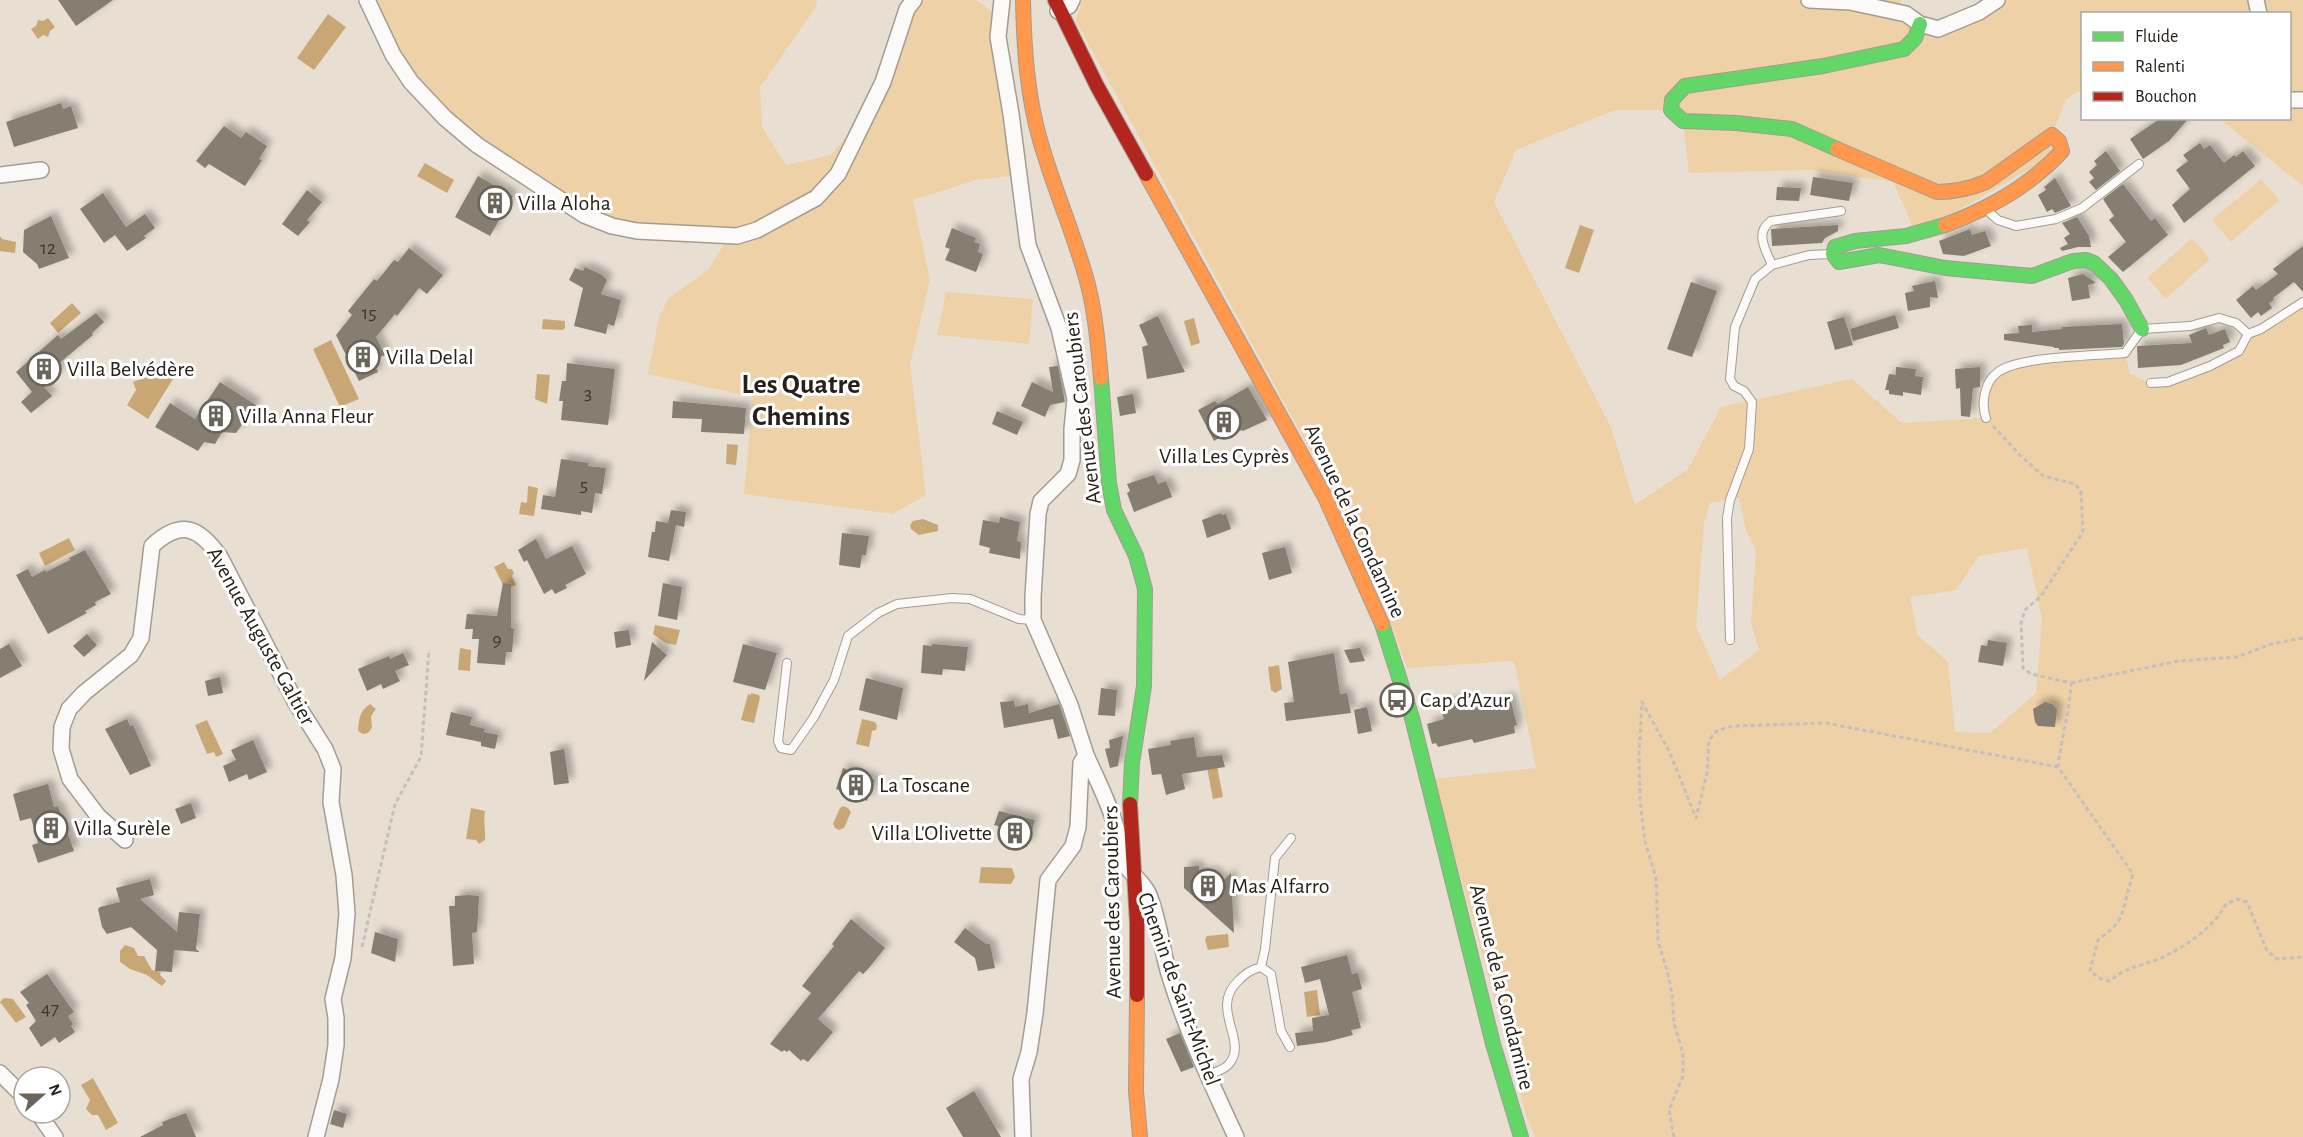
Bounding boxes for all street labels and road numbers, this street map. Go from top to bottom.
street label: Avenue des Caroubiers [1059,311,1105,505]
street label: Avenue de la Condamine [1300,421,1410,621]
street label: Avenue Auguste Galtier [203,543,319,729]
street label: Avenue des Caroubiers [1099,805,1125,999]
street label: Avenue de la Condamine [1466,882,1538,1092]
street label: Chemin de Saint-Michel [1134,889,1224,1089]

